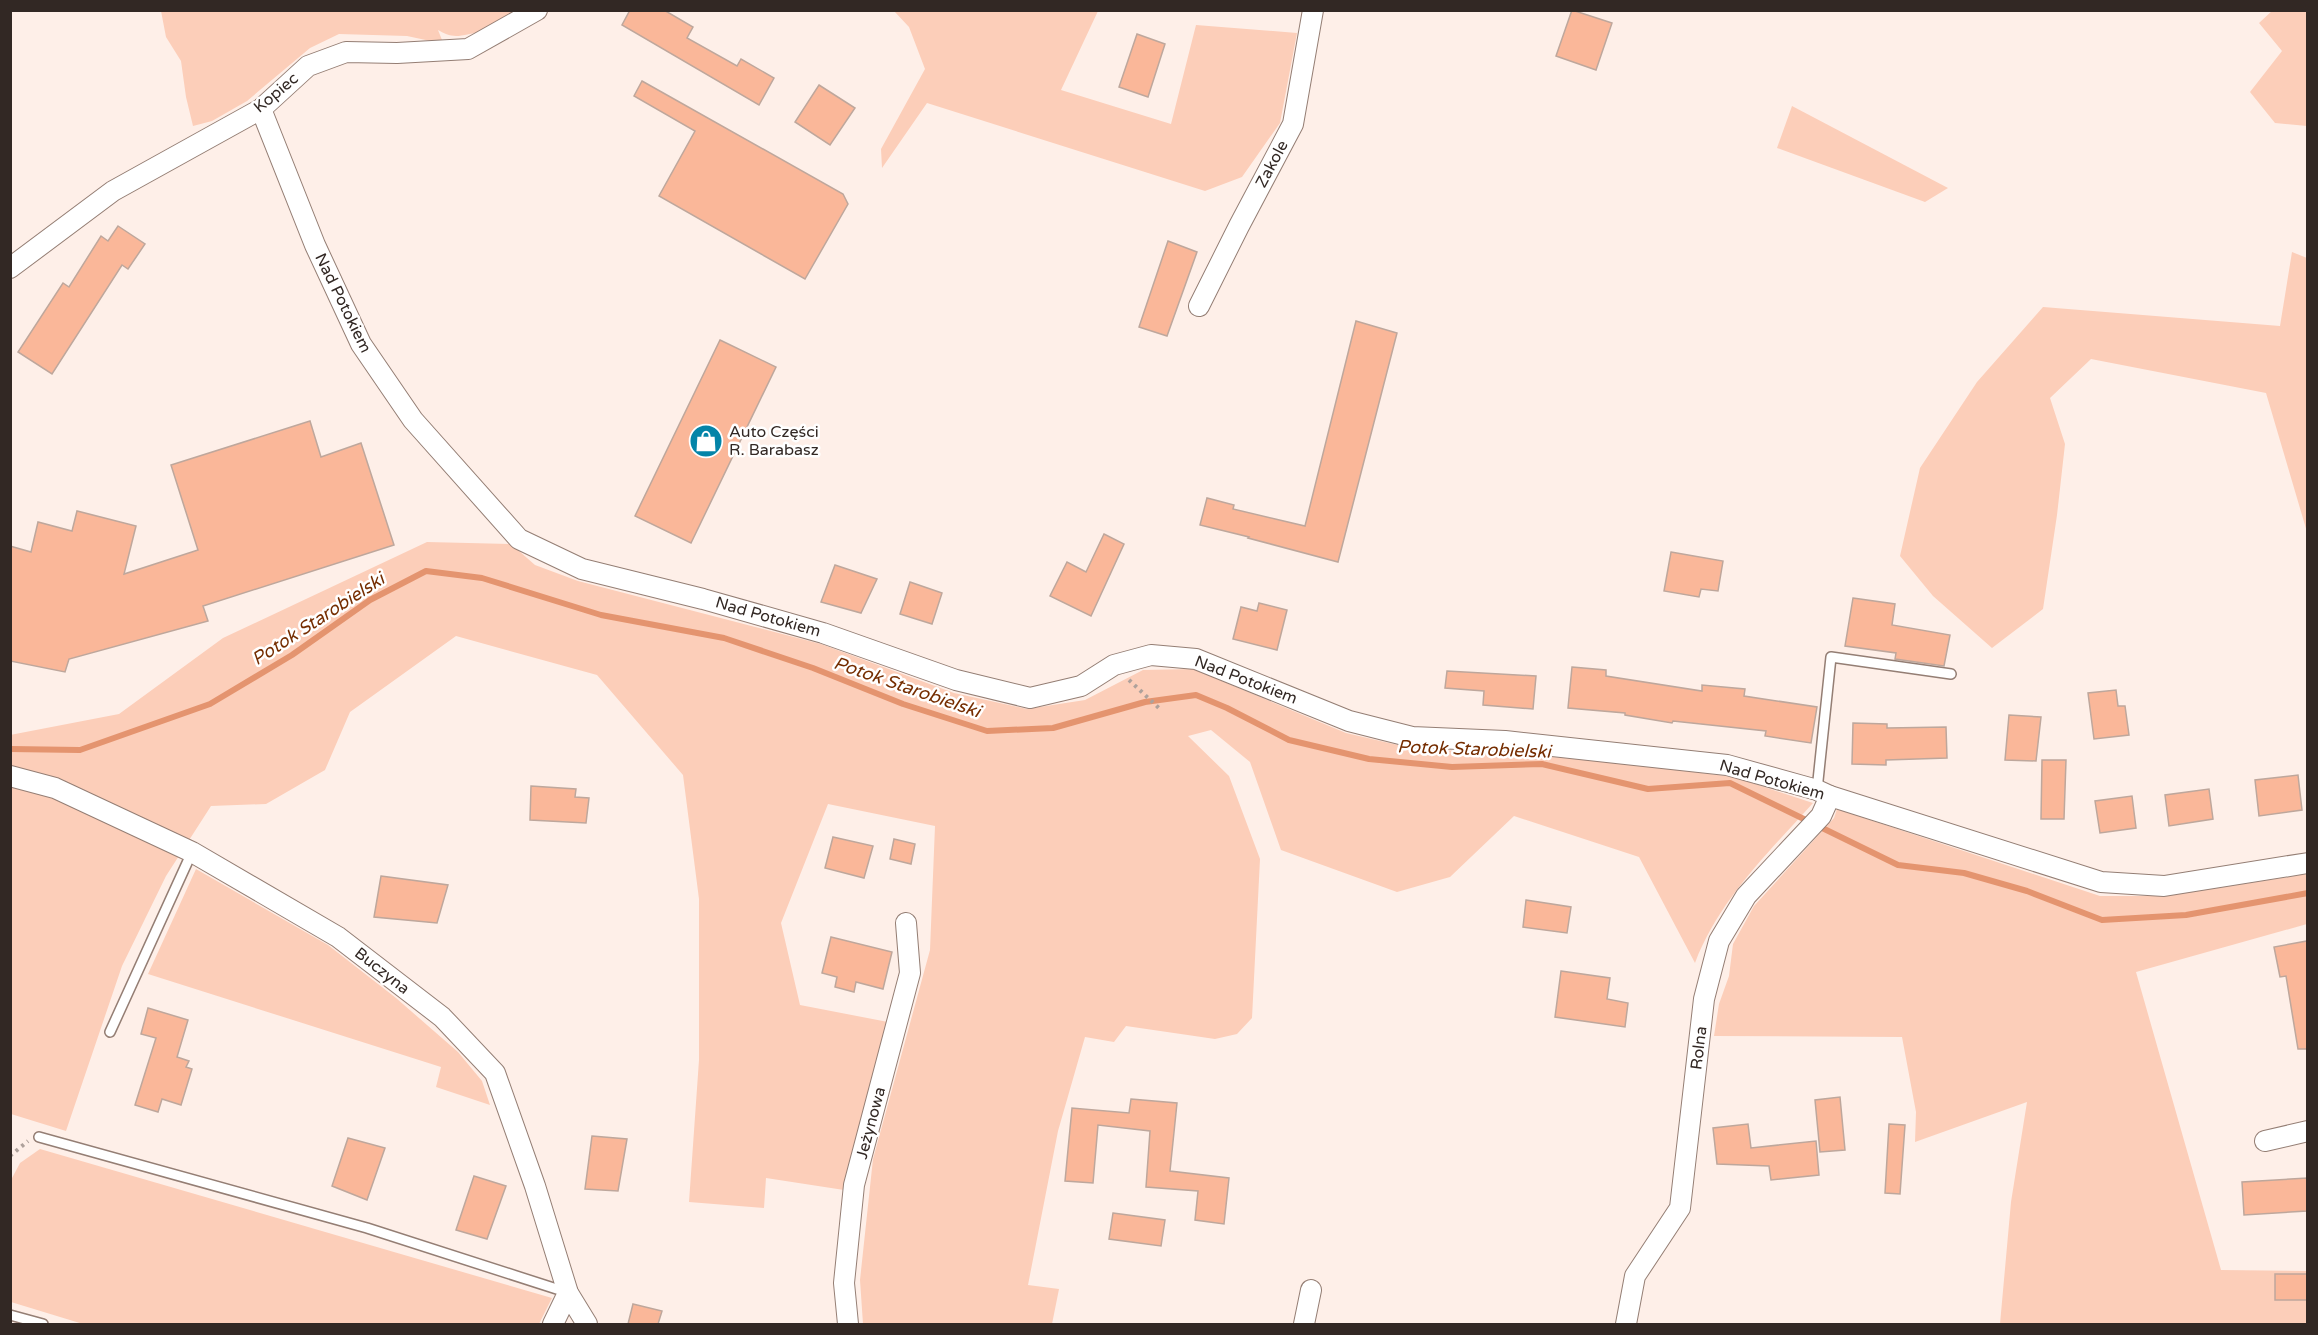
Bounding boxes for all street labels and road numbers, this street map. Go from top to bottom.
street label: Kopiec [250,69,302,117]
street label: Zakole [1251,137,1293,191]
street label: Nad Potokiem [310,250,376,356]
street label: Nad Potokiem [713,592,823,642]
street label: Nad Potokiem [1192,651,1300,709]
street label: Nad Potokiem [1717,755,1827,805]
street label: Buczyna [350,943,414,999]
street label: Rolna [1686,1025,1712,1071]
street label: Jeżynowa [852,1085,890,1161]

